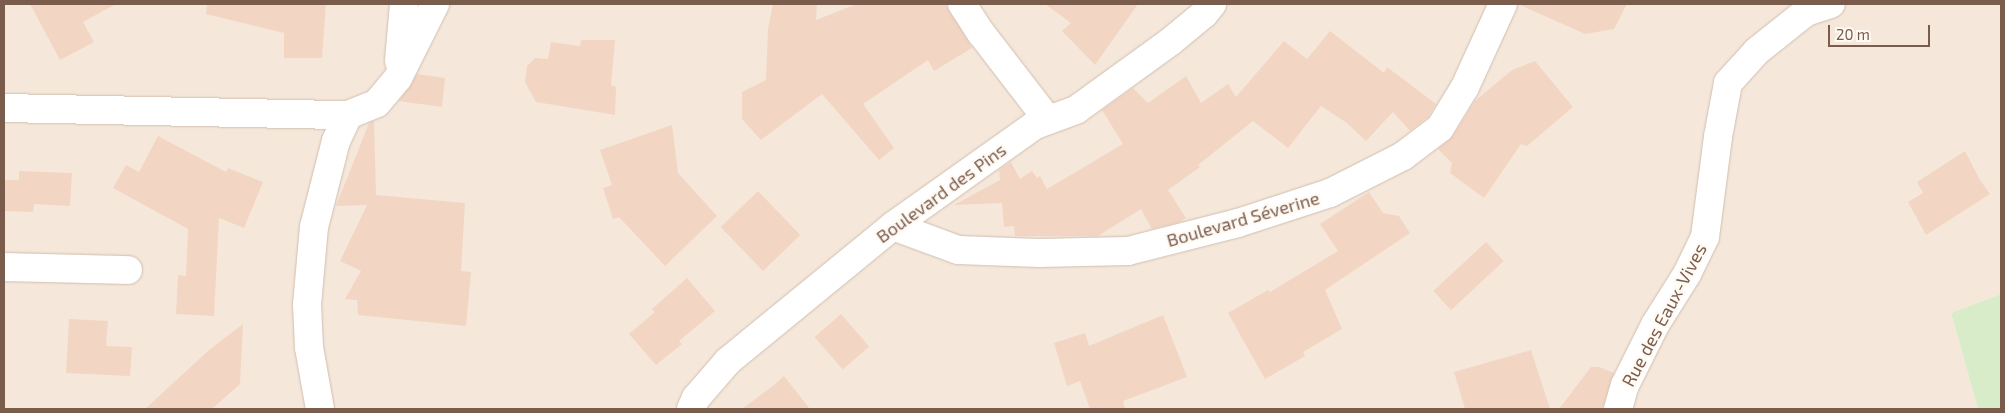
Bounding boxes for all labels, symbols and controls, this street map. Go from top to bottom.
scale bar [1830,15,1932,47]
text: 20 m [1836,25,1870,43]
street label: Boulevard des Pins [872,139,1010,247]
street label: Boulevard Séverine [1164,187,1322,251]
street label: Rue des Eaux-Vives [1617,240,1711,390]

